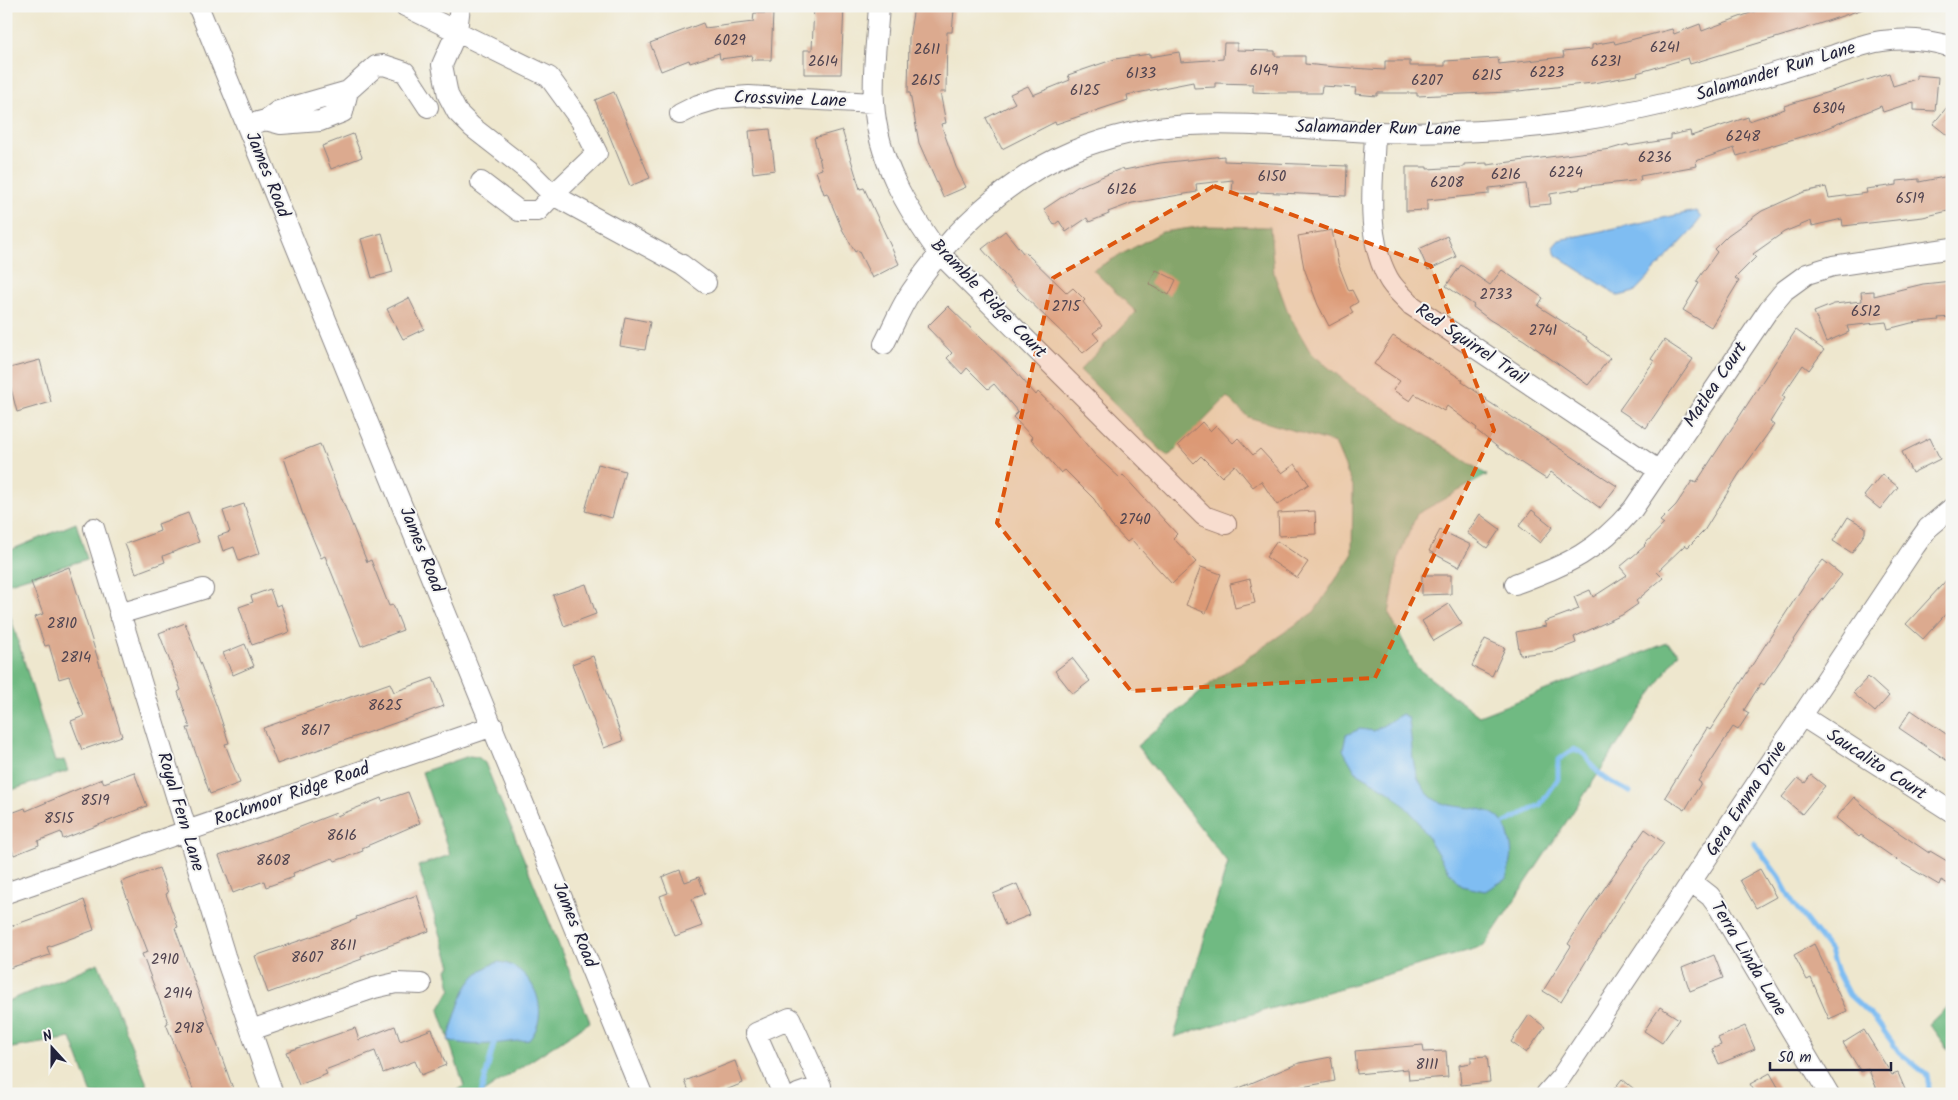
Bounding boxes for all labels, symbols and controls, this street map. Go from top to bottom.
house number: 6029 [714,29,747,53]
street label: Salamander Run Lane [1693,34,1859,110]
house number: 6241 [1650,36,1680,60]
house number: 2611 [914,38,941,62]
house number: 2614 [808,50,838,74]
house number: 6231 [1591,50,1621,74]
house number: 6149 [1250,59,1279,83]
house number: 6223 [1530,61,1565,85]
house number: 6133 [1126,62,1157,86]
house number: 6215 [1472,64,1503,88]
house number: 2615 [911,69,942,93]
house number: 6207 [1411,69,1444,93]
house number: 6125 [1070,79,1101,103]
street label: Crossvine Lane [733,84,847,116]
house number: 6304 [1813,97,1845,121]
street label: Salamander Run Lane [1295,113,1461,145]
house number: 6248 [1726,125,1761,149]
street label: James Road [237,128,298,223]
house number: 6236 [1638,146,1672,170]
house number: 6224 [1549,161,1583,185]
house number: 6216 [1491,163,1521,187]
house number: 6150 [1258,165,1287,189]
house number: 6208 [1430,171,1465,195]
house number: 6126 [1107,178,1137,202]
house number: 6519 [1896,187,1925,211]
street label: Bramble Ridge Court [923,232,1054,366]
house number: 2733 [1480,283,1513,307]
house number: 2715 [1052,295,1081,319]
street label: Red Squirrel Trail [1409,297,1534,394]
house number: 6512 [1851,300,1881,324]
house number: 2741 [1529,319,1558,343]
street label: Matlea Court [1676,335,1756,434]
street label: James Road [391,503,452,598]
house number: 2740 [1119,508,1151,532]
house number: 2810 [47,612,77,636]
house number: 2814 [61,646,91,670]
house number: 8625 [368,694,403,718]
house number: 8617 [301,719,331,743]
street label: Saucalito Court [1820,722,1933,809]
street label: Gera Emma Drive [1699,735,1795,863]
street label: Royal Fern Lane [148,749,212,875]
street label: Rockmoor Ridge Road [210,754,375,835]
house number: 8519 [80,789,110,813]
house number: 8515 [44,807,75,831]
house number: 8616 [327,824,357,848]
house number: 8608 [256,849,291,873]
street label: James Road [544,878,605,973]
street label: Terra Linda Lane [1702,896,1794,1022]
house number: 8611 [330,934,357,958]
house number: 8607 [291,946,324,970]
house number: 2910 [151,948,180,972]
house number: 2914 [163,982,193,1006]
house number: 2918 [174,1017,205,1041]
north arrow [28,1022,78,1072]
text: N [40,1025,56,1049]
scale bar [1770,1040,1892,1072]
text: 50 m [1778,1046,1812,1070]
house number: 8111 [1415,1053,1439,1077]

